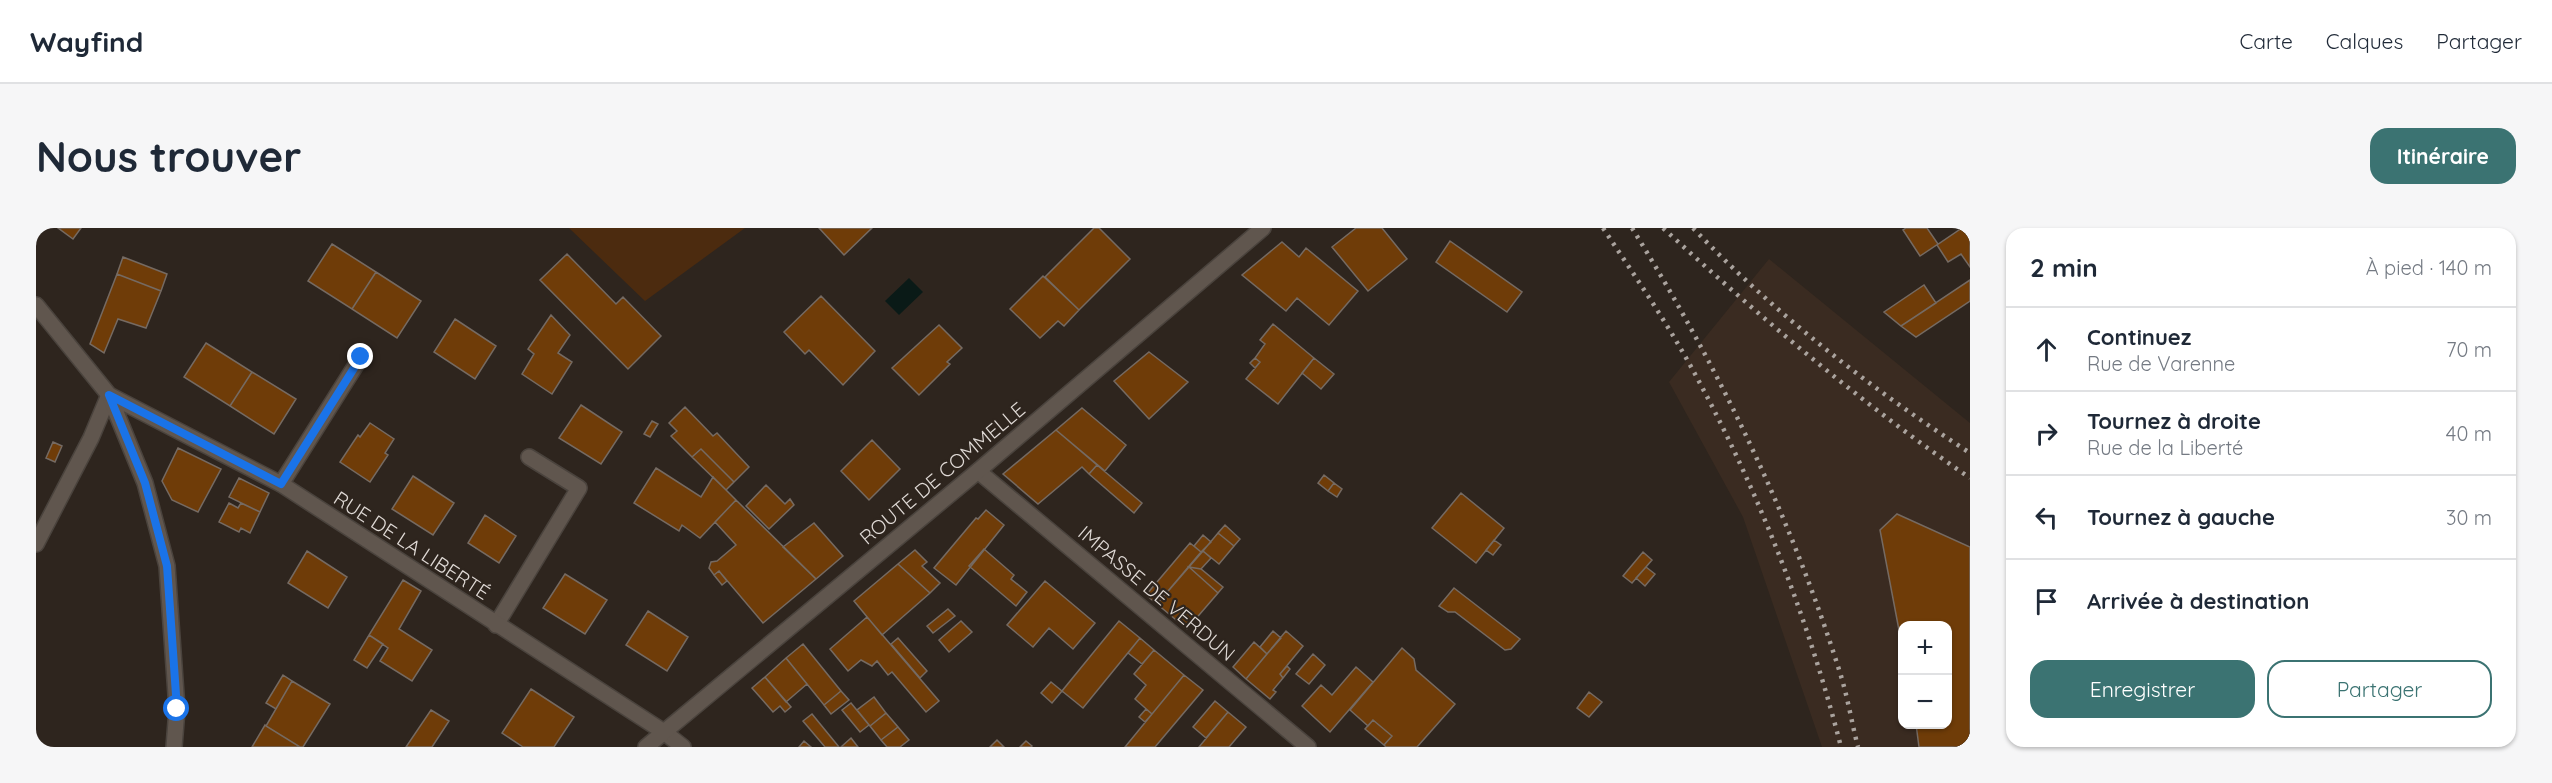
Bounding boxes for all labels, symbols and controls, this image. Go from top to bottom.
text: Wayfind [30,24,143,59]
text: Carte [2239,28,2293,54]
text: Calques [2326,28,2403,54]
text: Partager [2436,28,2522,54]
button: Itinéraire [2370,128,2516,184]
text: Nous trouver [36,130,301,183]
text: 2 min [2030,251,2098,284]
text: À pied · 140 m [2366,255,2492,280]
text: Continuez [2087,323,2191,351]
icon: ahead [2030,333,2063,366]
text: 70 m [2446,337,2492,362]
route end [347,343,373,369]
text: Rue de Varenne [2087,351,2235,376]
street label: ROUTE DE COMMELLE [854,396,1030,550]
text: Tournez à droite [2087,407,2261,435]
icon: right [2030,417,2063,450]
text: 40 m [2446,421,2492,446]
text: Rue de la Liberté [2087,435,2243,460]
street label: RUE DE LA LIBERTÉ [329,485,495,605]
icon: left [2030,501,2063,534]
text: Tournez à gauche [2087,503,2275,531]
text: 30 m [2446,505,2492,530]
street label: IMPASSE DE VERDUN [1073,520,1241,666]
icon: arrive [2030,585,2063,618]
text: Arrivée à destination [2087,587,2309,615]
map controls [1898,621,1952,729]
button: + [1898,621,1952,675]
button: Enregistrer [2030,660,2255,718]
button: Partager [2267,660,2492,718]
button: − [1898,675,1952,729]
route start [163,695,189,721]

